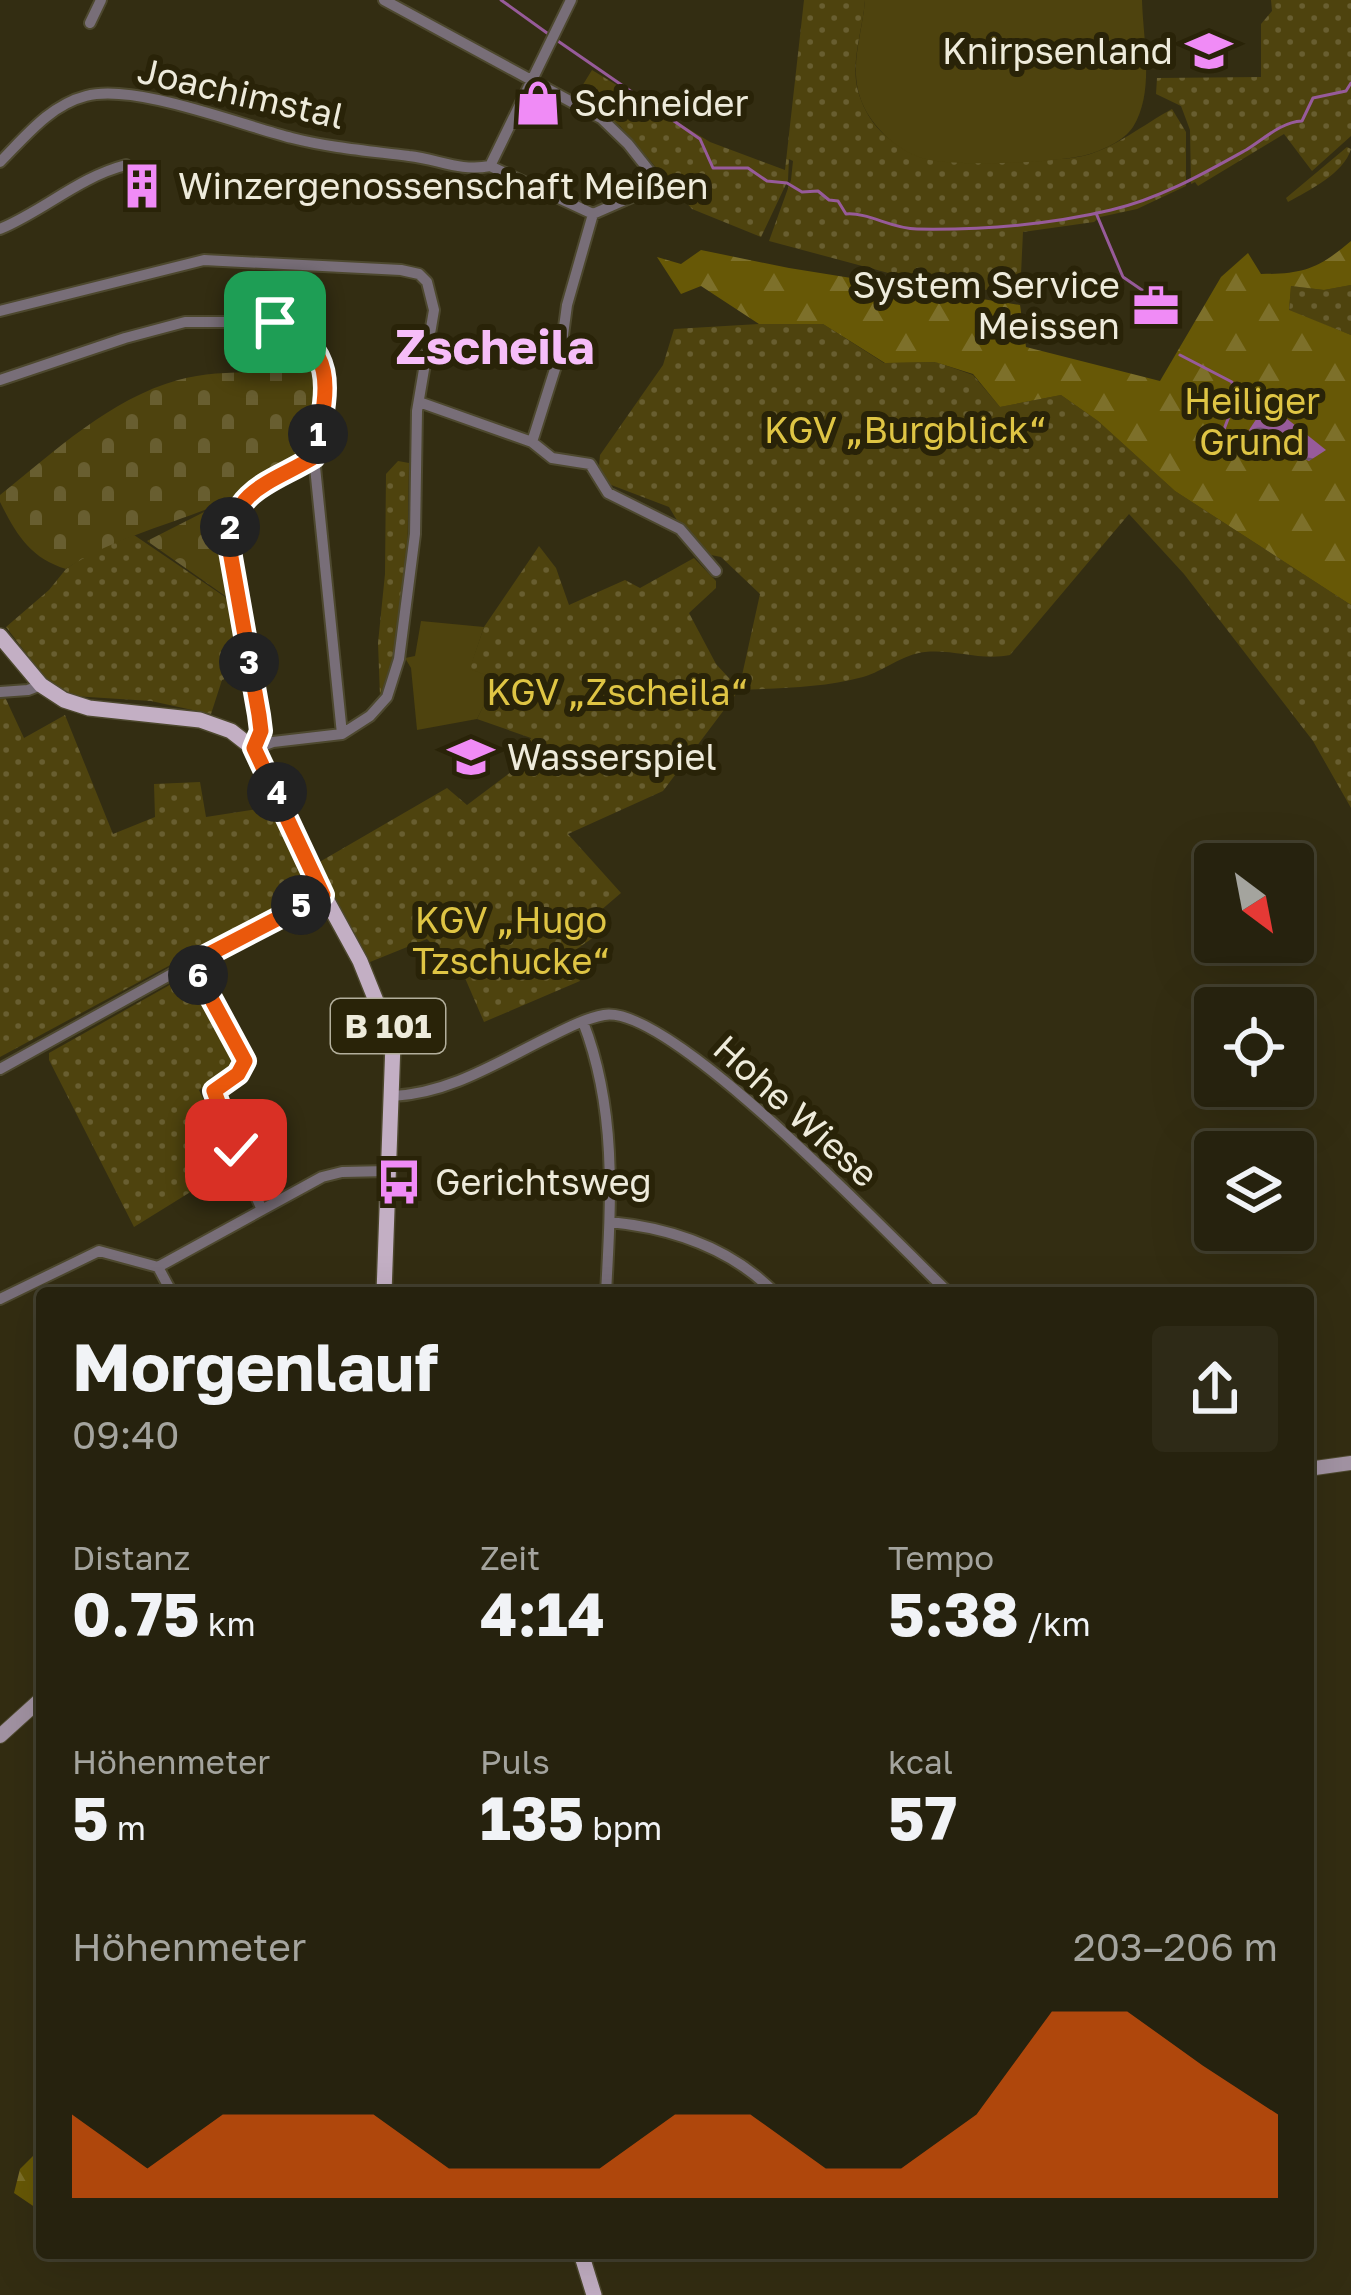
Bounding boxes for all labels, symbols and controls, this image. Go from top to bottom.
school or university icon: Knirpsenland [1184,26,1234,76]
place label: Knirpsenland [942,29,1173,72]
street label: Joachimstal [134,48,349,137]
shop icon: Schneider [513,78,563,128]
place label: Schneider [574,81,749,124]
building icon: Winzergenossenschaft Meißen [117,161,167,211]
place label: Winzergenossenschaft Meißen [178,164,709,207]
place label: System Service Meissen [853,263,1120,347]
pin [224,271,326,373]
office icon: System Service Meissen [1131,281,1181,331]
icon: arrive [242,289,308,355]
district label: Zscheila [395,317,595,375]
park label: Heiliger Grund [1184,379,1320,463]
pin: 1 [288,404,348,464]
park label: KGV „Burgblick“ [764,408,1046,451]
text: 1 [310,414,327,453]
pin: 2 [200,497,260,557]
text: 2 [220,507,240,546]
pin: 3 [219,632,279,692]
text: 3 [239,642,259,681]
park label: KGV „Zscheila“ [486,670,748,713]
school or university icon: Wasserspiel [446,732,496,782]
place label: Wasserspiel [507,735,717,778]
pin: 4 [247,762,307,822]
text: 4 [267,772,287,811]
north arrow [1194,843,1314,963]
map controls [1194,843,1314,1251]
pin: 5 [271,875,331,935]
text: 5 [291,885,311,924]
park label: KGV „Hugo Tzschucke“ [412,898,610,982]
pin: 6 [168,945,228,1005]
text: 6 [188,955,208,994]
button: locate [1194,987,1314,1107]
road number: B 101 [331,999,445,1053]
street label: Hohe Wiese [705,1026,887,1196]
pin [185,1099,287,1201]
icon: check [203,1117,269,1183]
button: layers [1194,1131,1314,1251]
bus stop icon: Gerichtsweg [374,1157,424,1207]
place label: Gerichtsweg [435,1160,652,1203]
text: Morgenlauf [72,1326,438,1406]
button: share [1152,1326,1278,1452]
text: 09:40 [72,1411,179,1458]
text: Distanz [72,1538,190,1577]
text: Zeit [480,1538,540,1577]
text: Tempo [888,1538,994,1577]
text: 0.75 [72,1577,200,1649]
text: 4:14 [480,1577,605,1649]
text: 5:38 [888,1577,1019,1649]
text: km [200,1604,256,1643]
text: /km [1019,1604,1091,1643]
text: Höhenmeter [72,1742,270,1781]
text: Puls [480,1742,550,1781]
text: kcal [888,1742,953,1781]
text: 5 [72,1781,109,1853]
text: 135 [480,1781,584,1853]
text: 57 [888,1781,957,1853]
text: m [109,1808,146,1847]
text: bpm [584,1808,662,1847]
text: Höhenmeter [72,1923,306,1970]
text: 203–206 m [1073,1923,1278,1970]

